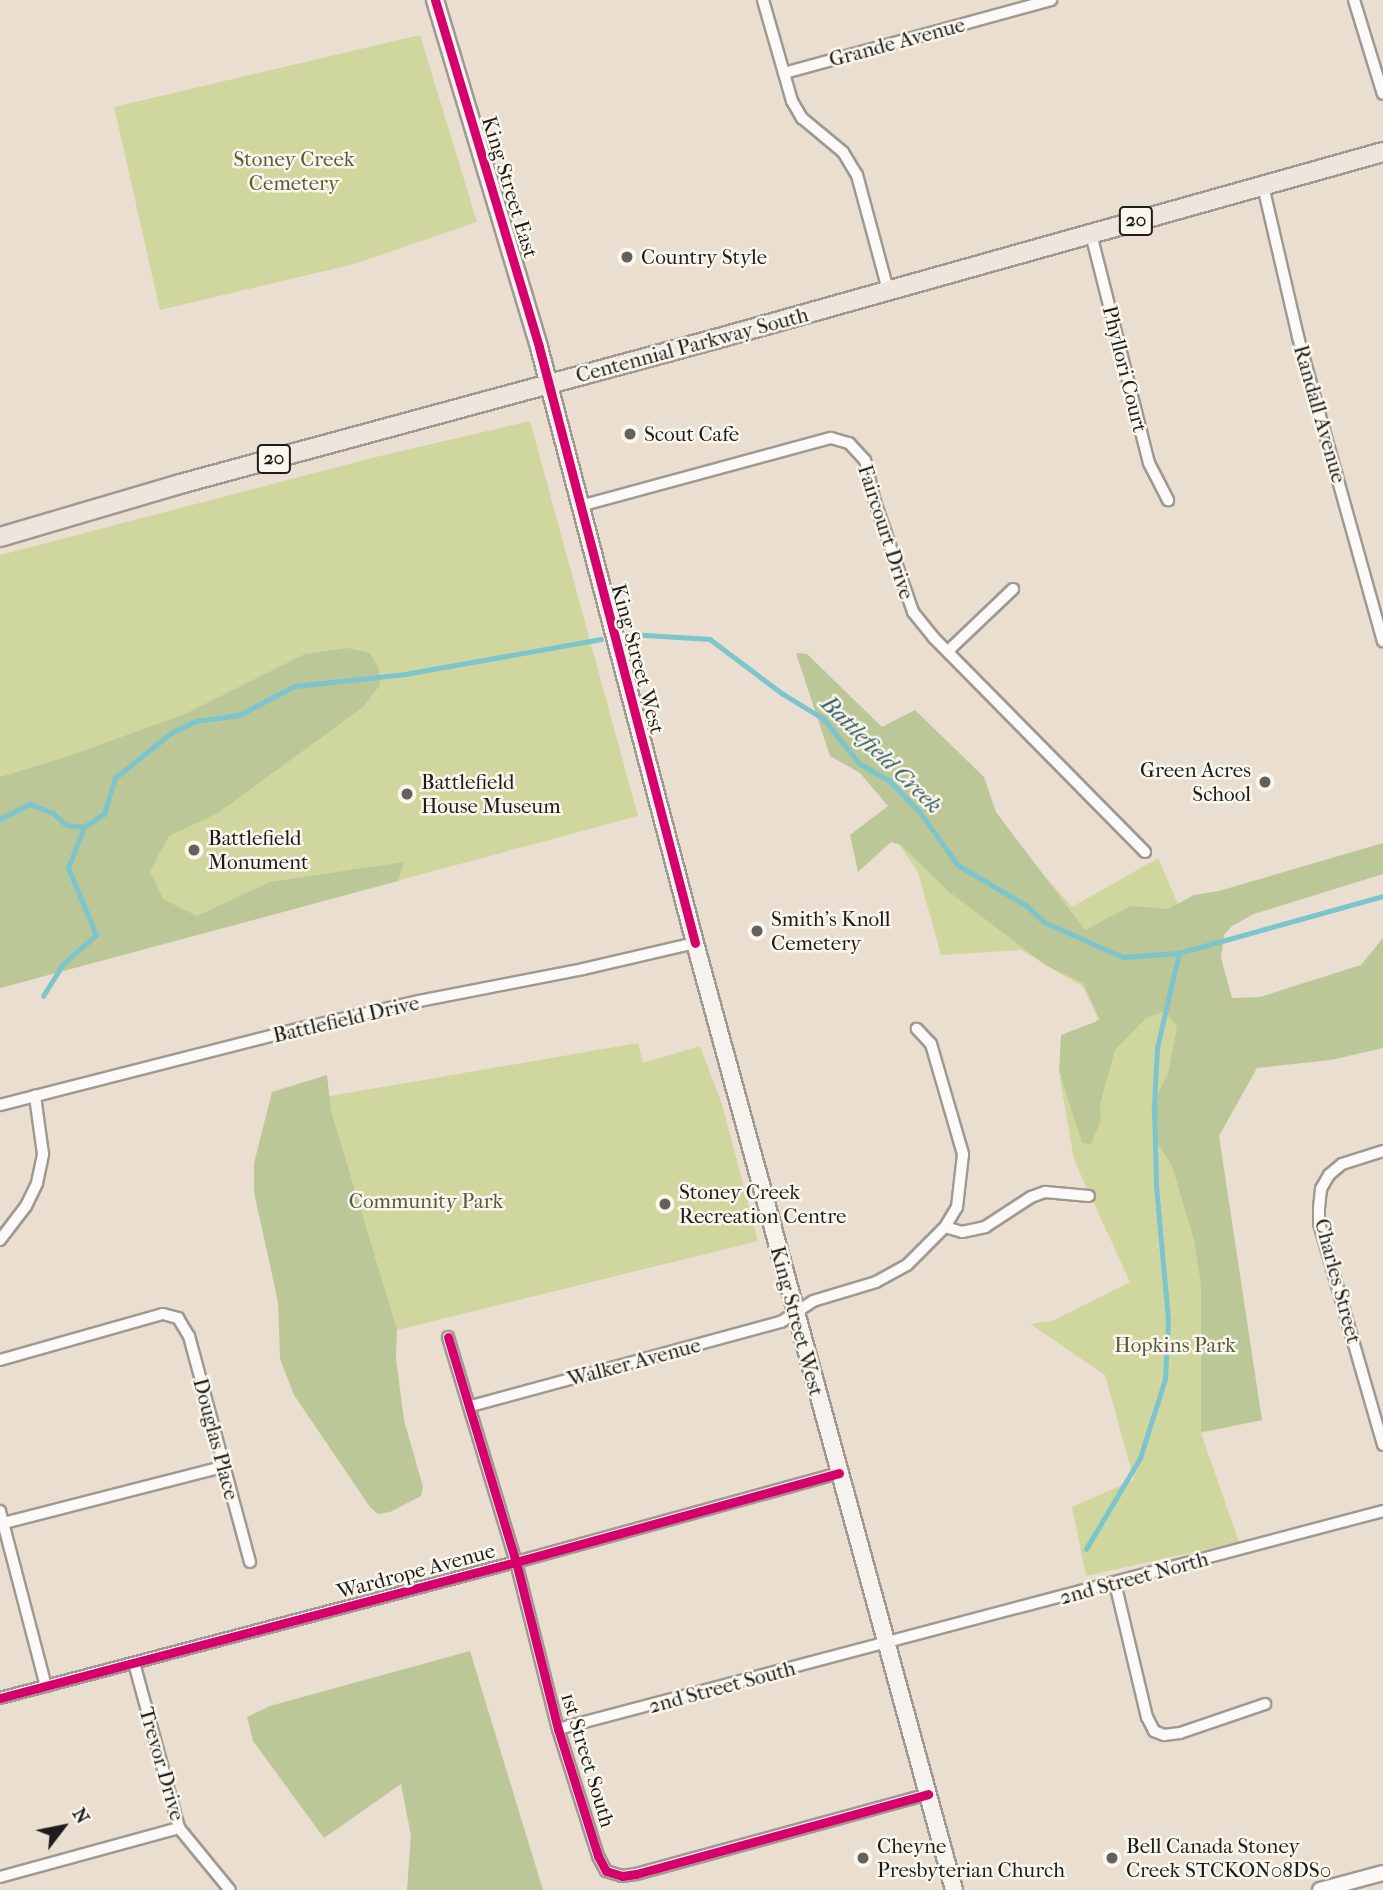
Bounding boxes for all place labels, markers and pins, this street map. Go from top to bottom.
place label: Country Style [641,244,767,270]
marker: Country Style [619,249,635,265]
place label: Scout Cafe [644,421,739,447]
marker: Scout Cafe [622,426,638,442]
place label: Green Acres School [1140,757,1251,807]
place label: Battlefield House Museum [421,769,561,819]
marker: Green Acres School [1257,774,1273,790]
marker: Battlefield House Museum [399,786,415,802]
place label: Battlefield Monument [208,825,309,875]
marker: Battlefield Monument [186,842,202,858]
place label: Smith's Knoll Cemetery [771,906,891,956]
marker: Smith's Knoll Cemetery [749,923,765,939]
place label: Stoney Creek Recreation Centre [679,1179,847,1229]
marker: Stoney Creek Recreation Centre [657,1196,673,1212]
place label: Cheyne Presbyterian Church [877,1833,1065,1883]
place label: Bell Canada Stoney Creek STCKON08DS0 [1126,1833,1331,1883]
marker: Cheyne Presbyterian Church [855,1850,871,1866]
marker: Bell Canada Stoney Creek STCKON08DS0 [1104,1850,1120,1866]

